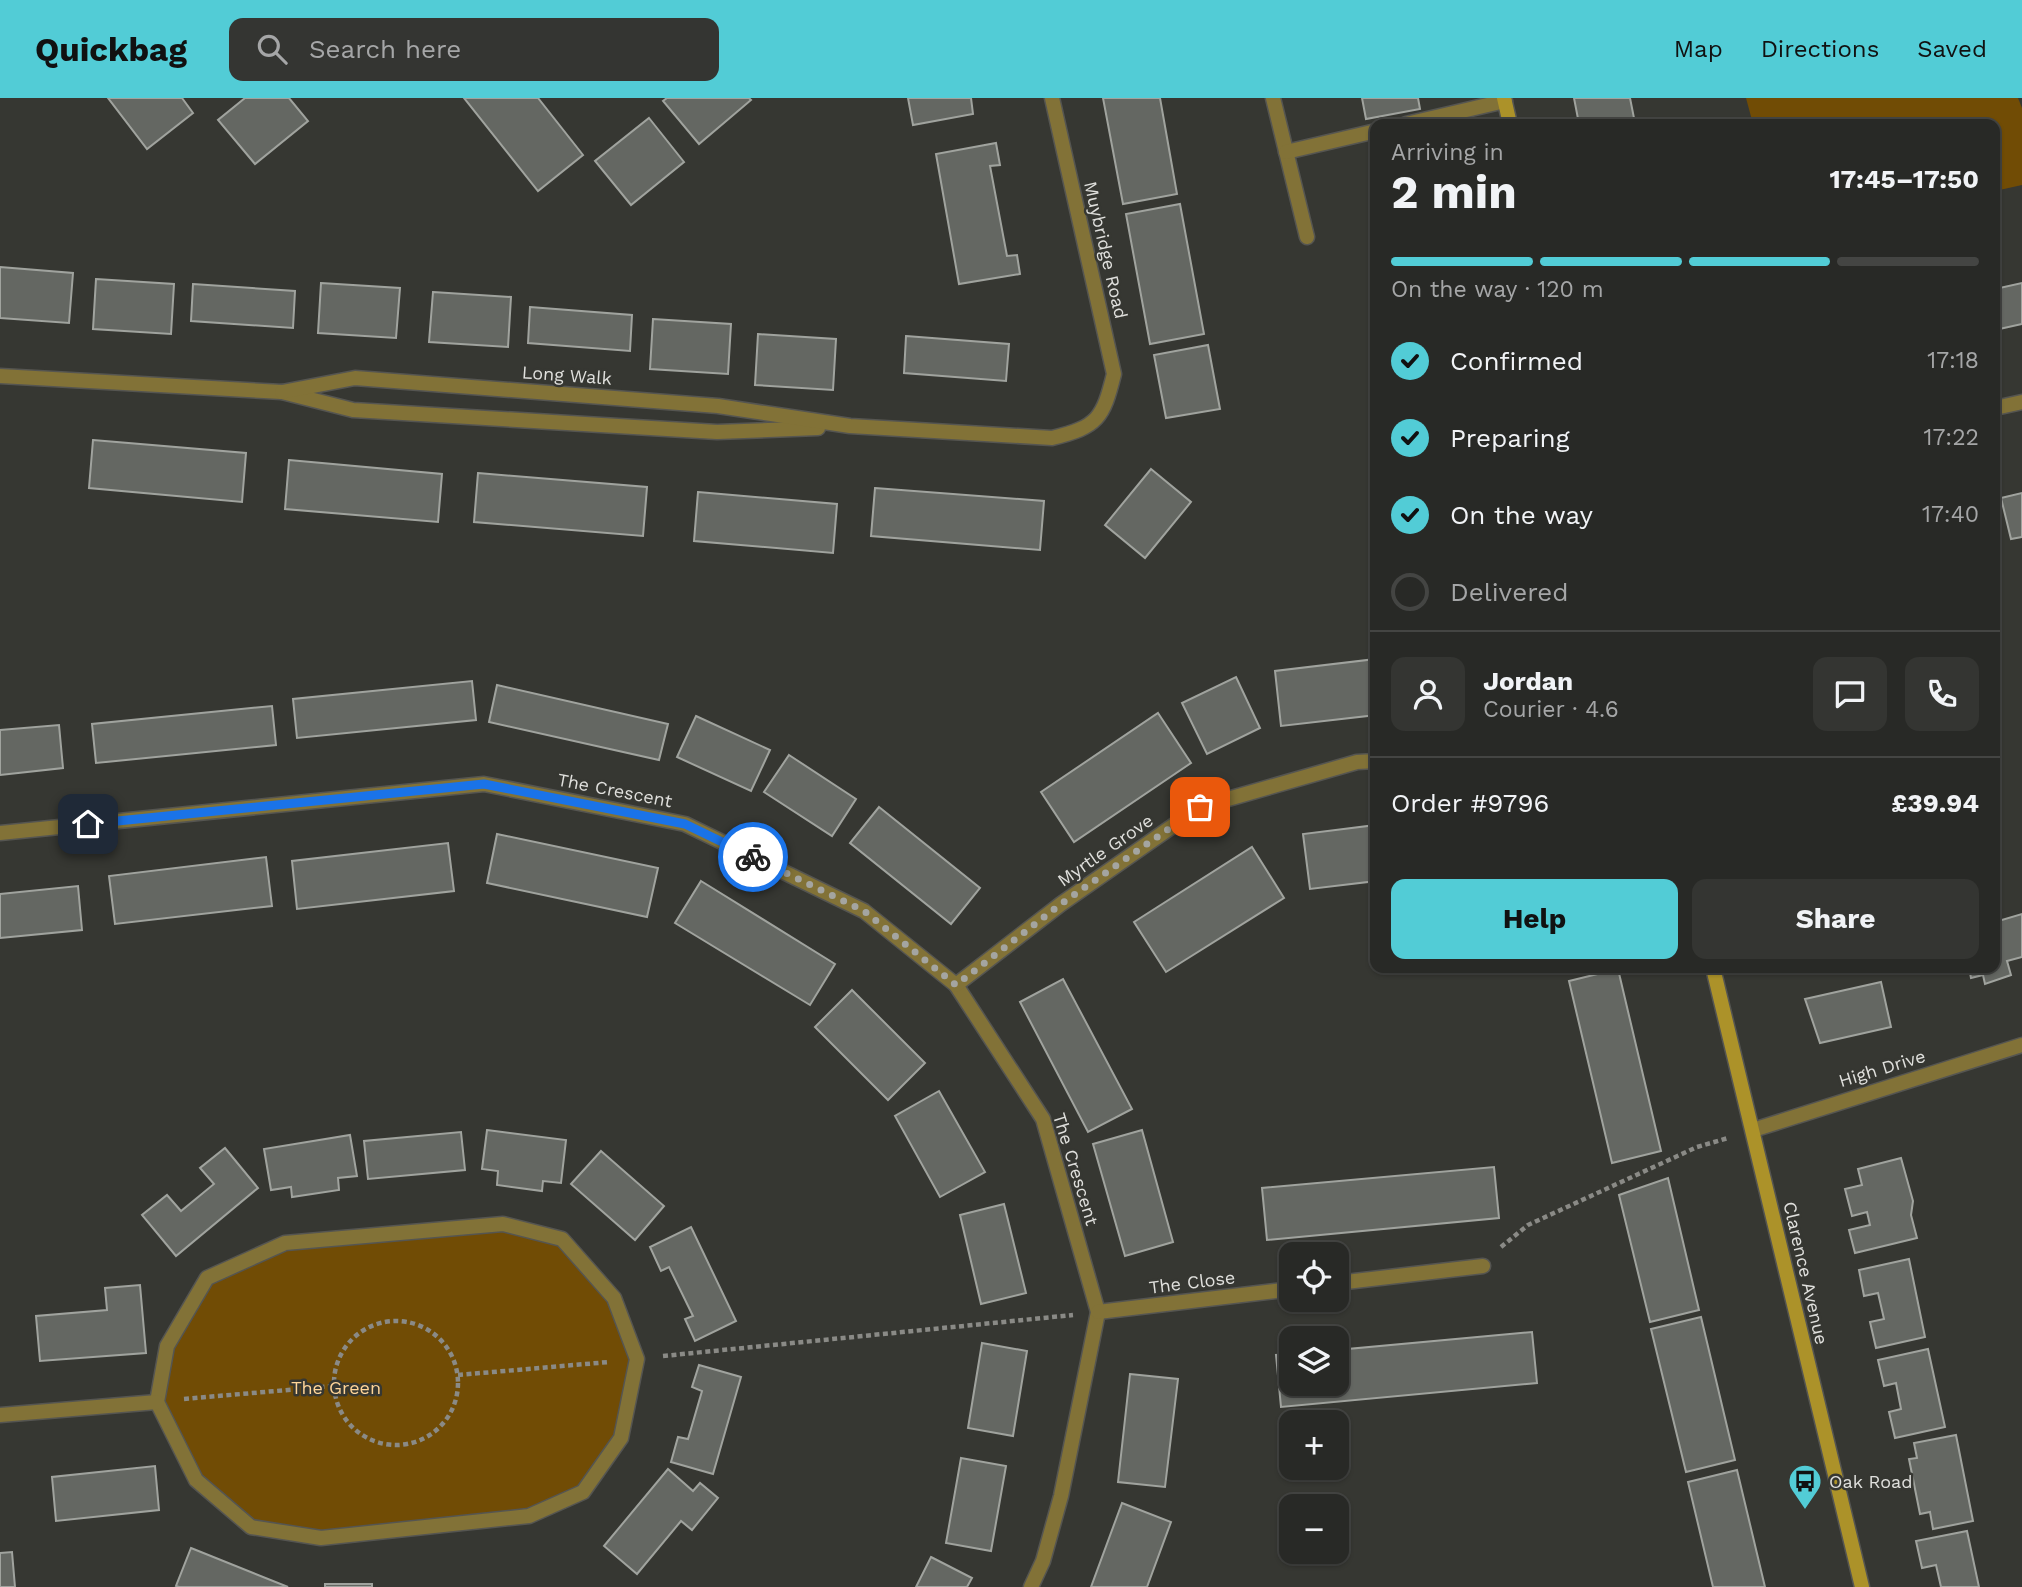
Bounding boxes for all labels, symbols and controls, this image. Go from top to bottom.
search box [229,18,719,81]
text: Quickbag [35,30,187,69]
icon: search [253,30,291,68]
text: Search here [309,34,461,64]
text: Map [1674,35,1723,63]
text: Directions [1761,35,1879,63]
text: Saved [1917,35,1987,63]
text: Arriving in [1391,139,1504,166]
text: 17:45–17:50 [1829,164,1979,194]
text: 2 min [1391,165,1517,219]
street label: Muybridge Road [1080,179,1132,321]
text: On the way · 120 m [1391,276,1604,303]
icon: check [1391,342,1429,380]
text: Confirmed [1450,346,1583,376]
text: 17:18 [1927,347,1979,374]
street label: Long Walk [521,361,613,389]
icon: check [1391,419,1429,457]
text: Preparing [1450,423,1570,453]
text: 17:22 [1924,424,1979,451]
icon: check [1391,496,1429,534]
text: On the way [1450,500,1593,530]
text: 17:40 [1922,501,1979,528]
text: Delivered [1450,577,1569,607]
button: person [1391,657,1465,731]
button: chat [1813,657,1887,731]
button: phone [1905,657,1979,731]
text: Jordan [1483,666,1573,696]
text: Courier · 4.6 [1483,696,1619,723]
street label: The Crescent [556,769,675,812]
pin [1170,777,1230,837]
icon: bag [1181,788,1219,826]
text: Order #9796 [1391,788,1549,818]
text: £39.94 [1891,788,1979,818]
pin [58,794,118,854]
icon: home [69,805,107,843]
street label: Myrtle Grove [1053,809,1157,891]
courier [718,822,788,892]
icon: bike [734,838,772,876]
button: Help [1391,879,1678,959]
button: Share [1692,879,1979,959]
street label: High Drive [1836,1045,1928,1091]
street label: The Crescent [1049,1110,1103,1228]
street label: Clarence Avenue [1779,1199,1833,1347]
map controls [1279,1242,1349,1564]
button: locate [1279,1242,1349,1312]
street label: The Close [1148,1266,1236,1298]
button: layers [1279,1326,1349,1396]
park label: The Green [291,1377,381,1398]
button: + [1279,1410,1349,1480]
bus stop icon: Oak Road [1786,1462,1824,1511]
place label: Oak Road [1829,1471,1913,1492]
button: − [1279,1494,1349,1564]

